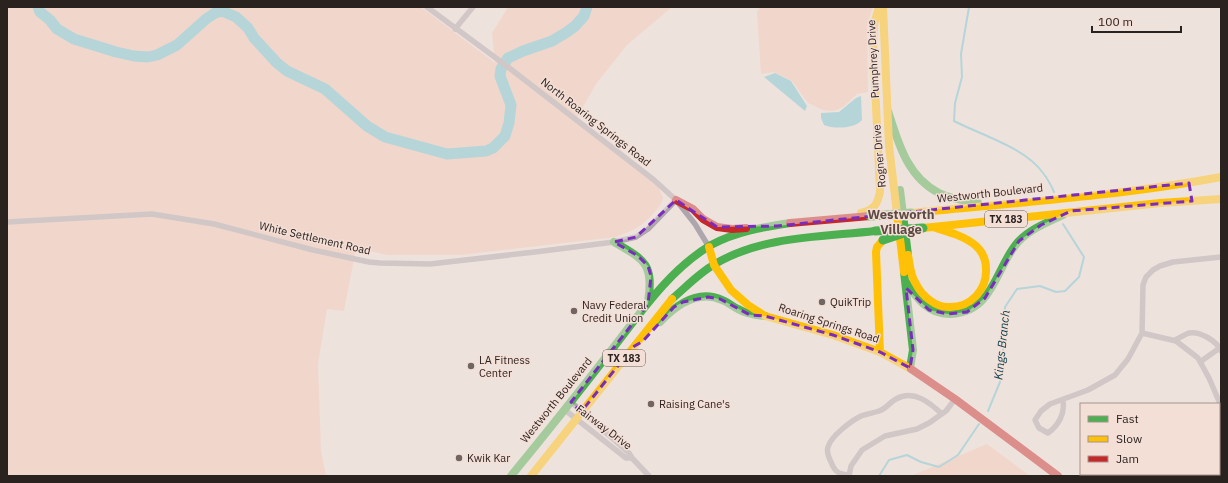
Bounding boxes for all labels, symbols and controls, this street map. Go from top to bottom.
scale bar [1092,8,1181,34]
text: 100 m [1098,14,1133,29]
street label: Pumphrey Drive [864,19,882,99]
street label: North Roaring Springs Road [538,75,654,169]
street label: Rogner Drive [869,124,889,188]
street label: Westworth Boulevard [936,180,1044,206]
district label: Westworth Village [867,206,935,238]
road number: TX 183 [985,211,1027,227]
street label: White Settlement Road [258,218,372,258]
place label: QuikTrip [830,295,871,309]
marker: QuikTrip [817,297,827,307]
place label: Navy Federal Credit Union [582,298,646,325]
street label: Roaring Springs Road [777,300,881,346]
marker: Navy Federal Credit Union [569,306,579,316]
water label: Kings Branch [990,309,1013,381]
road number: TX 183 [603,350,645,366]
place label: LA Fitness Center [479,353,530,380]
street label: Westworth Boulevard [517,354,595,446]
marker: LA Fitness Center [466,361,476,371]
place label: Raising Cane's [659,397,730,411]
marker: Raising Cane's [646,399,656,409]
street label: Fairway Drive [573,401,635,453]
legend [1080,403,1220,475]
text: Fast [1116,411,1139,426]
text: Slow [1116,431,1142,446]
place label: Kwik Kar [467,451,510,465]
text: Jam [1116,451,1139,466]
marker: Kwik Kar [454,453,464,463]

